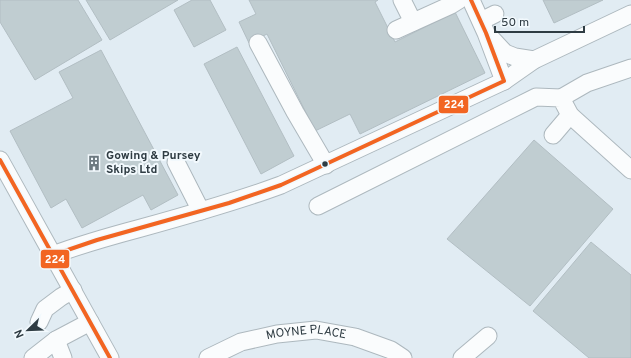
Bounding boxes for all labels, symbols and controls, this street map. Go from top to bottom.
scale bar [495,8,584,34]
text: 50 m [501,15,529,31]
line badge: 224 [438,95,469,114]
text: 224 [444,98,464,112]
place label: Gowing & Pursey Skips Ltd [106,148,201,178]
building icon: Gowing & Pursey Skips Ltd [85,154,103,172]
unlabelled marker [320,159,330,169]
line badge: 224 [40,249,70,269]
text: 224 [45,253,65,267]
north arrow [8,310,48,350]
street label: MOYNE PLACE [265,322,348,344]
text: N [12,327,28,340]

